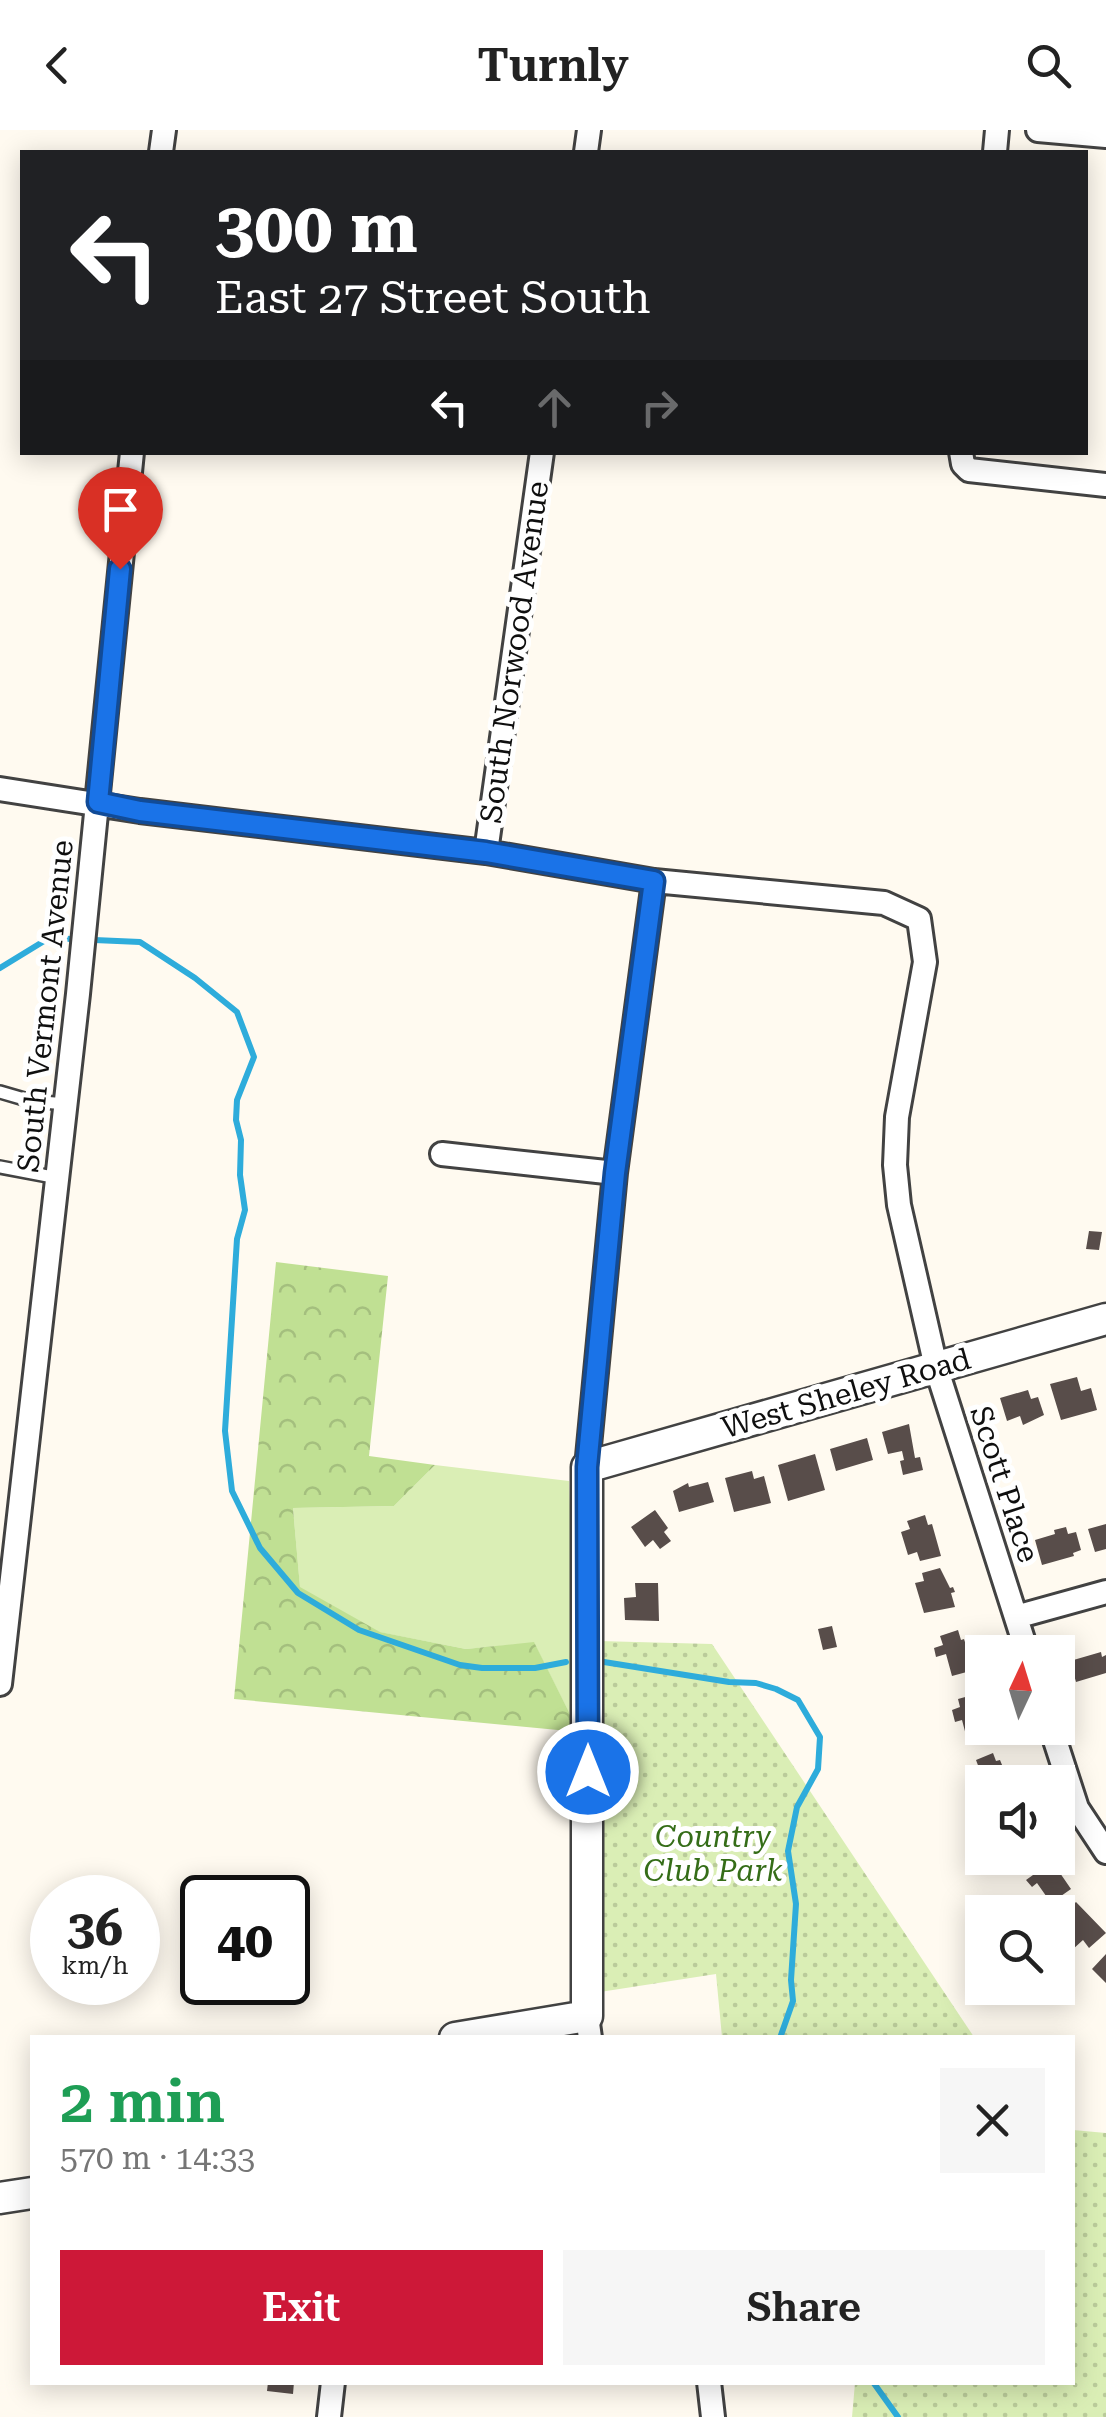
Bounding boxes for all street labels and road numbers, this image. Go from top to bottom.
street label: South Norwood Avenue [473,479,555,825]
street label: South Vermont Avenue [10,838,80,1174]
street label: West Sheley Road [717,1341,975,1445]
street label: Scott Place [963,1401,1047,1567]

